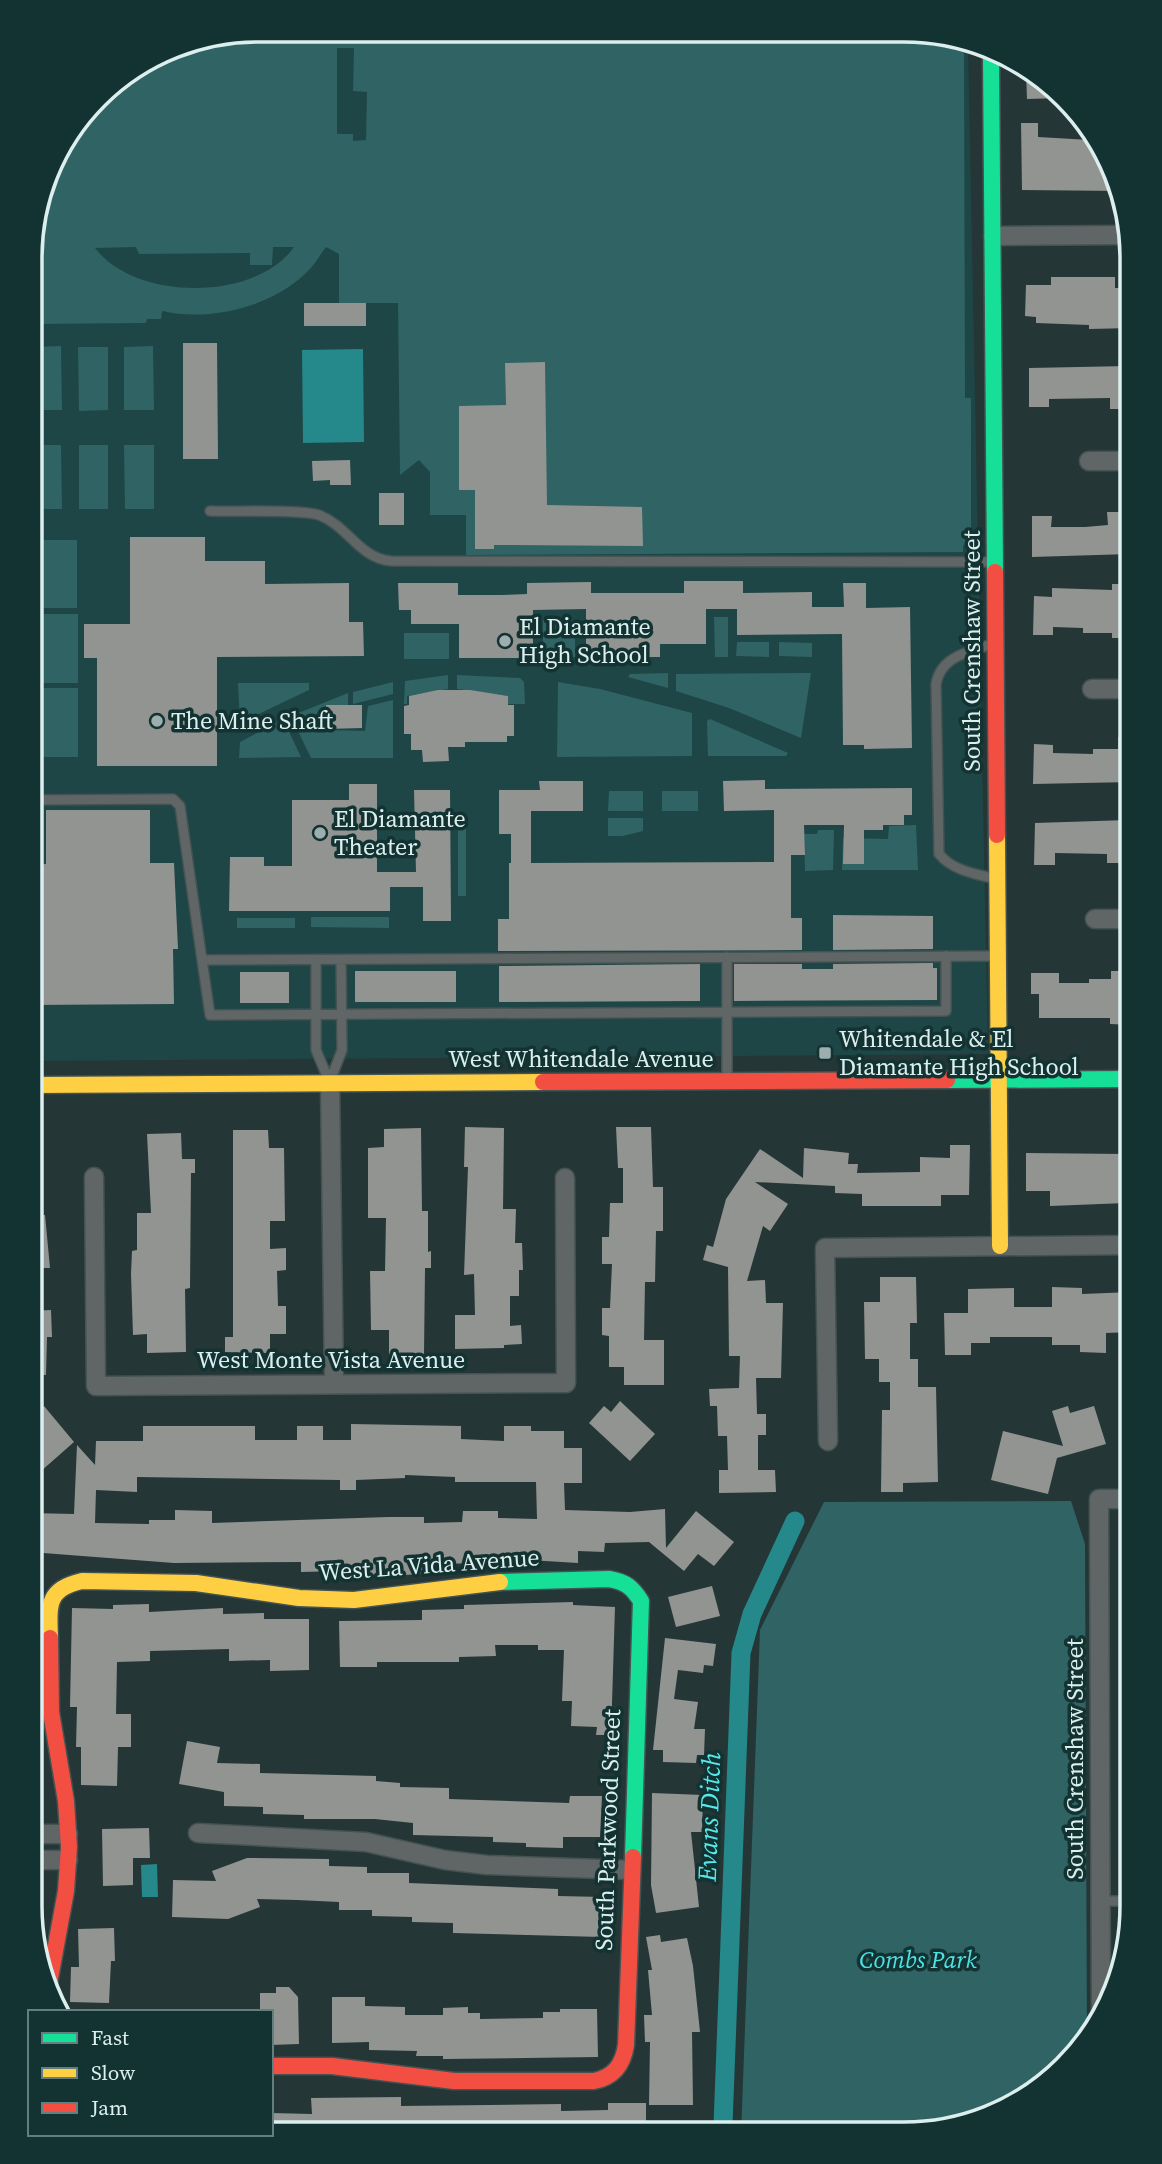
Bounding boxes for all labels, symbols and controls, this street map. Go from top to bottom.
street label: South Crenshaw Street [955,530,988,772]
place label: El Diamante High School [519,610,651,671]
marker: El Diamante High School [497,633,513,649]
place label: The Mine Shaft [171,704,334,737]
marker: The Mine Shaft [149,713,165,729]
place label: El Diamante Theater [334,802,466,863]
marker: El Diamante Theater [312,825,328,841]
place label: Whitendale & El Diamante High School [839,1022,1079,1083]
street label: West Whitendale Avenue [448,1042,714,1075]
marker: Whitendale & El Diamante High School [817,1045,833,1061]
street label: West Monte Vista Avenue [197,1343,465,1376]
street label: West La Vida Avenue [317,1540,541,1589]
street label: South Crenshaw Street [1058,1638,1091,1880]
street label: South Parkwood Street [587,1708,628,1951]
water label: Evans Ditch [689,1752,729,1883]
park label: Combs Park [859,1943,977,1976]
legend [28,2010,273,2136]
text: Fast [91,2023,129,2052]
text: Slow [91,2058,135,2087]
text: Jam [90,2093,128,2122]

